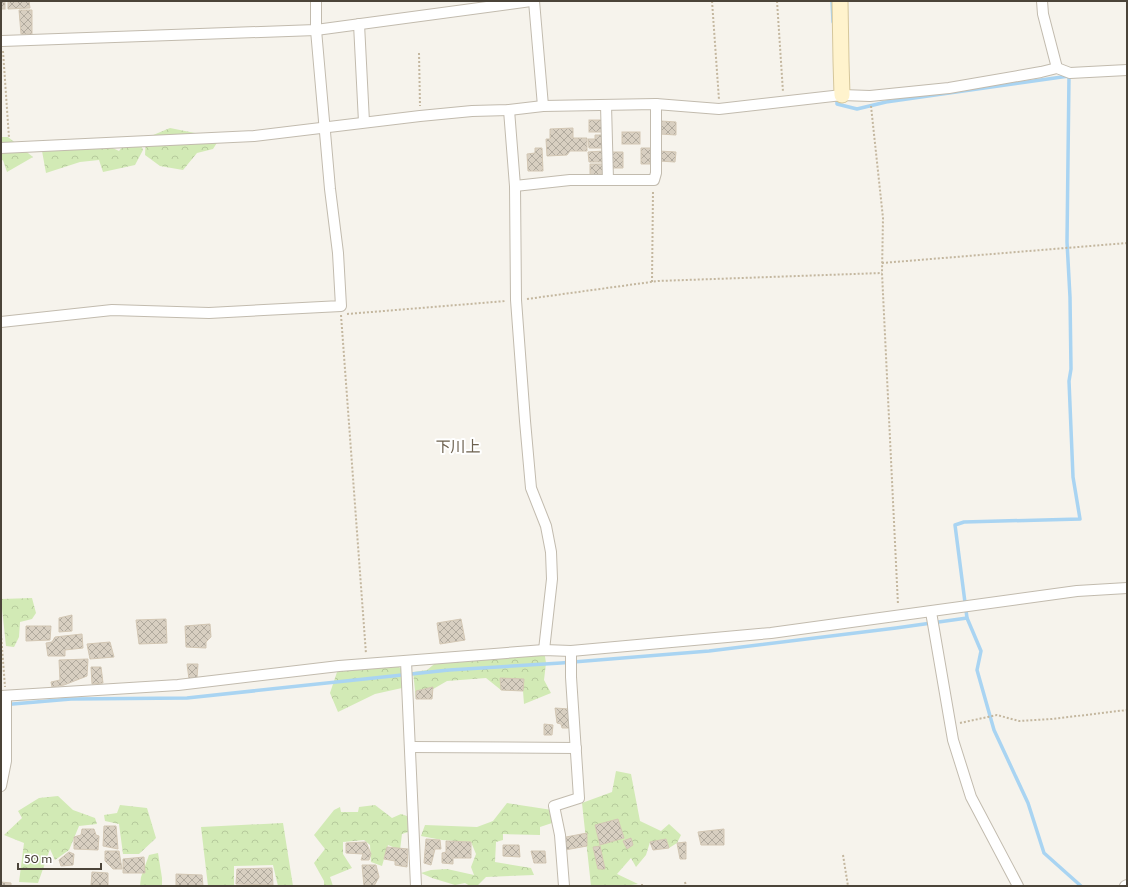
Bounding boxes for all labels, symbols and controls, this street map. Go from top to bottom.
district label: 下川上 [435,438,481,456]
scale bar [18,845,101,871]
text: 50 m [24,851,52,866]

